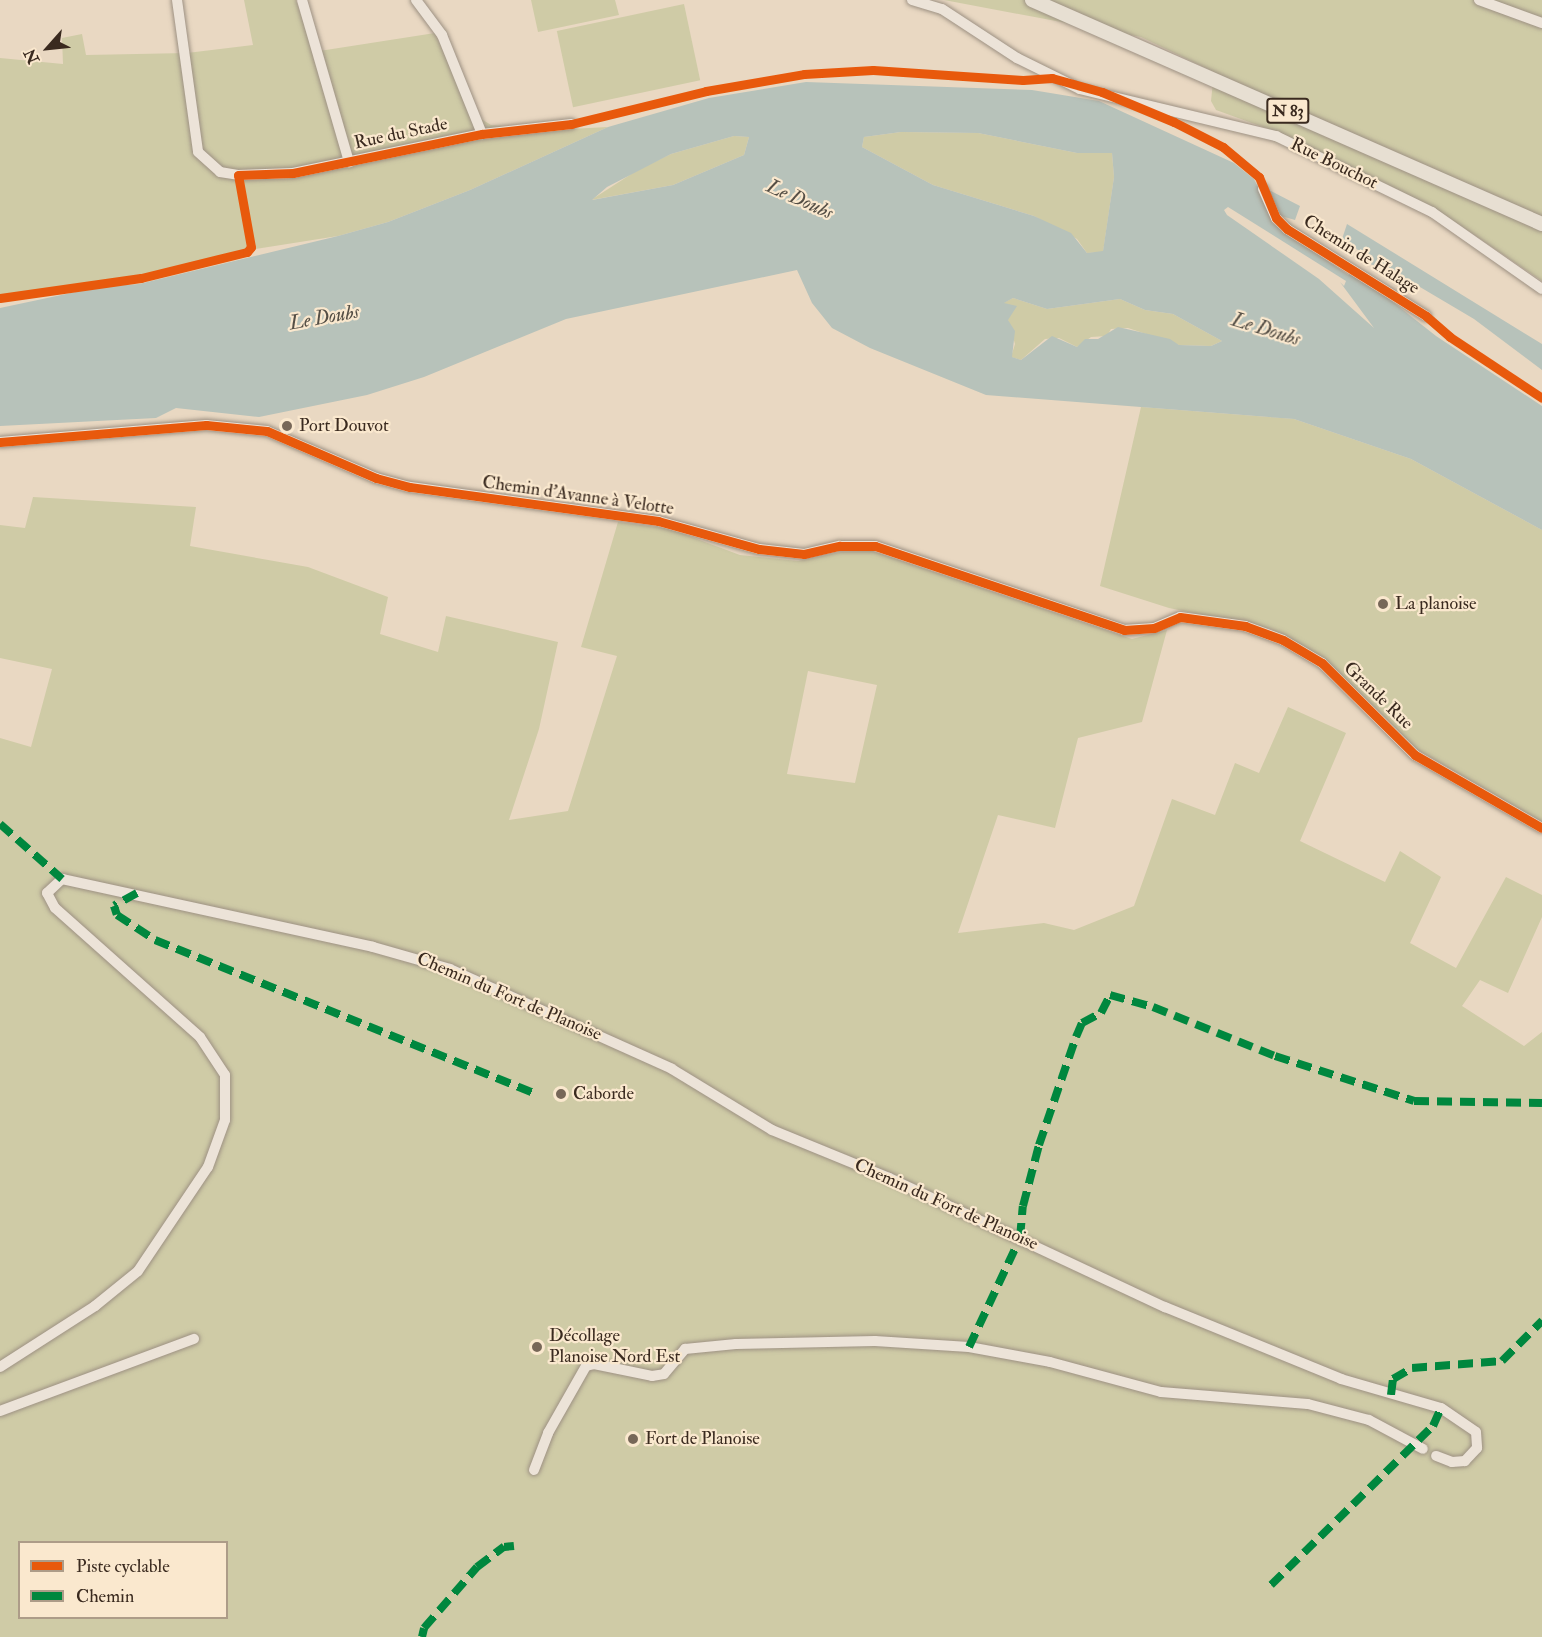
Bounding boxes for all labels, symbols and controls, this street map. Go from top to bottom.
north arrow [18,18,78,78]
text: N [20,45,44,67]
road number: N 83 [1266,98,1310,124]
street label: Rue du Stade [352,114,450,154]
street label: Rue Bouchot [1287,134,1381,194]
water label: Le Doubs [763,174,837,224]
street label: Chemin de Halage [1299,211,1423,299]
water label: Le Doubs [287,299,361,335]
water label: Le Doubs [1229,307,1303,351]
place label: Port Douvot [299,415,389,437]
marker: Port Douvot [280,419,294,433]
street label: Chemin d'Avanne à Velotte [481,472,675,520]
place label: La planoise [1395,593,1477,615]
marker: La planoise [1376,597,1390,611]
street label: Grande Rue [1339,658,1417,734]
street label: Chemin du Fort de Planoise [413,948,605,1046]
place label: Caborde [573,1083,634,1105]
marker: Caborde [554,1087,568,1101]
street label: Chemin du Fort de Planoise [851,1155,1041,1255]
place label: Décollage Planoise Nord Est [549,1326,680,1368]
marker: Décollage Planoise Nord Est [530,1340,544,1354]
place label: Fort de Planoise [645,1428,760,1450]
marker: Fort de Planoise [626,1432,640,1446]
legend [18,1541,228,1619]
text: Piste cyclable [76,1555,170,1578]
text: Chemin [76,1585,134,1608]

